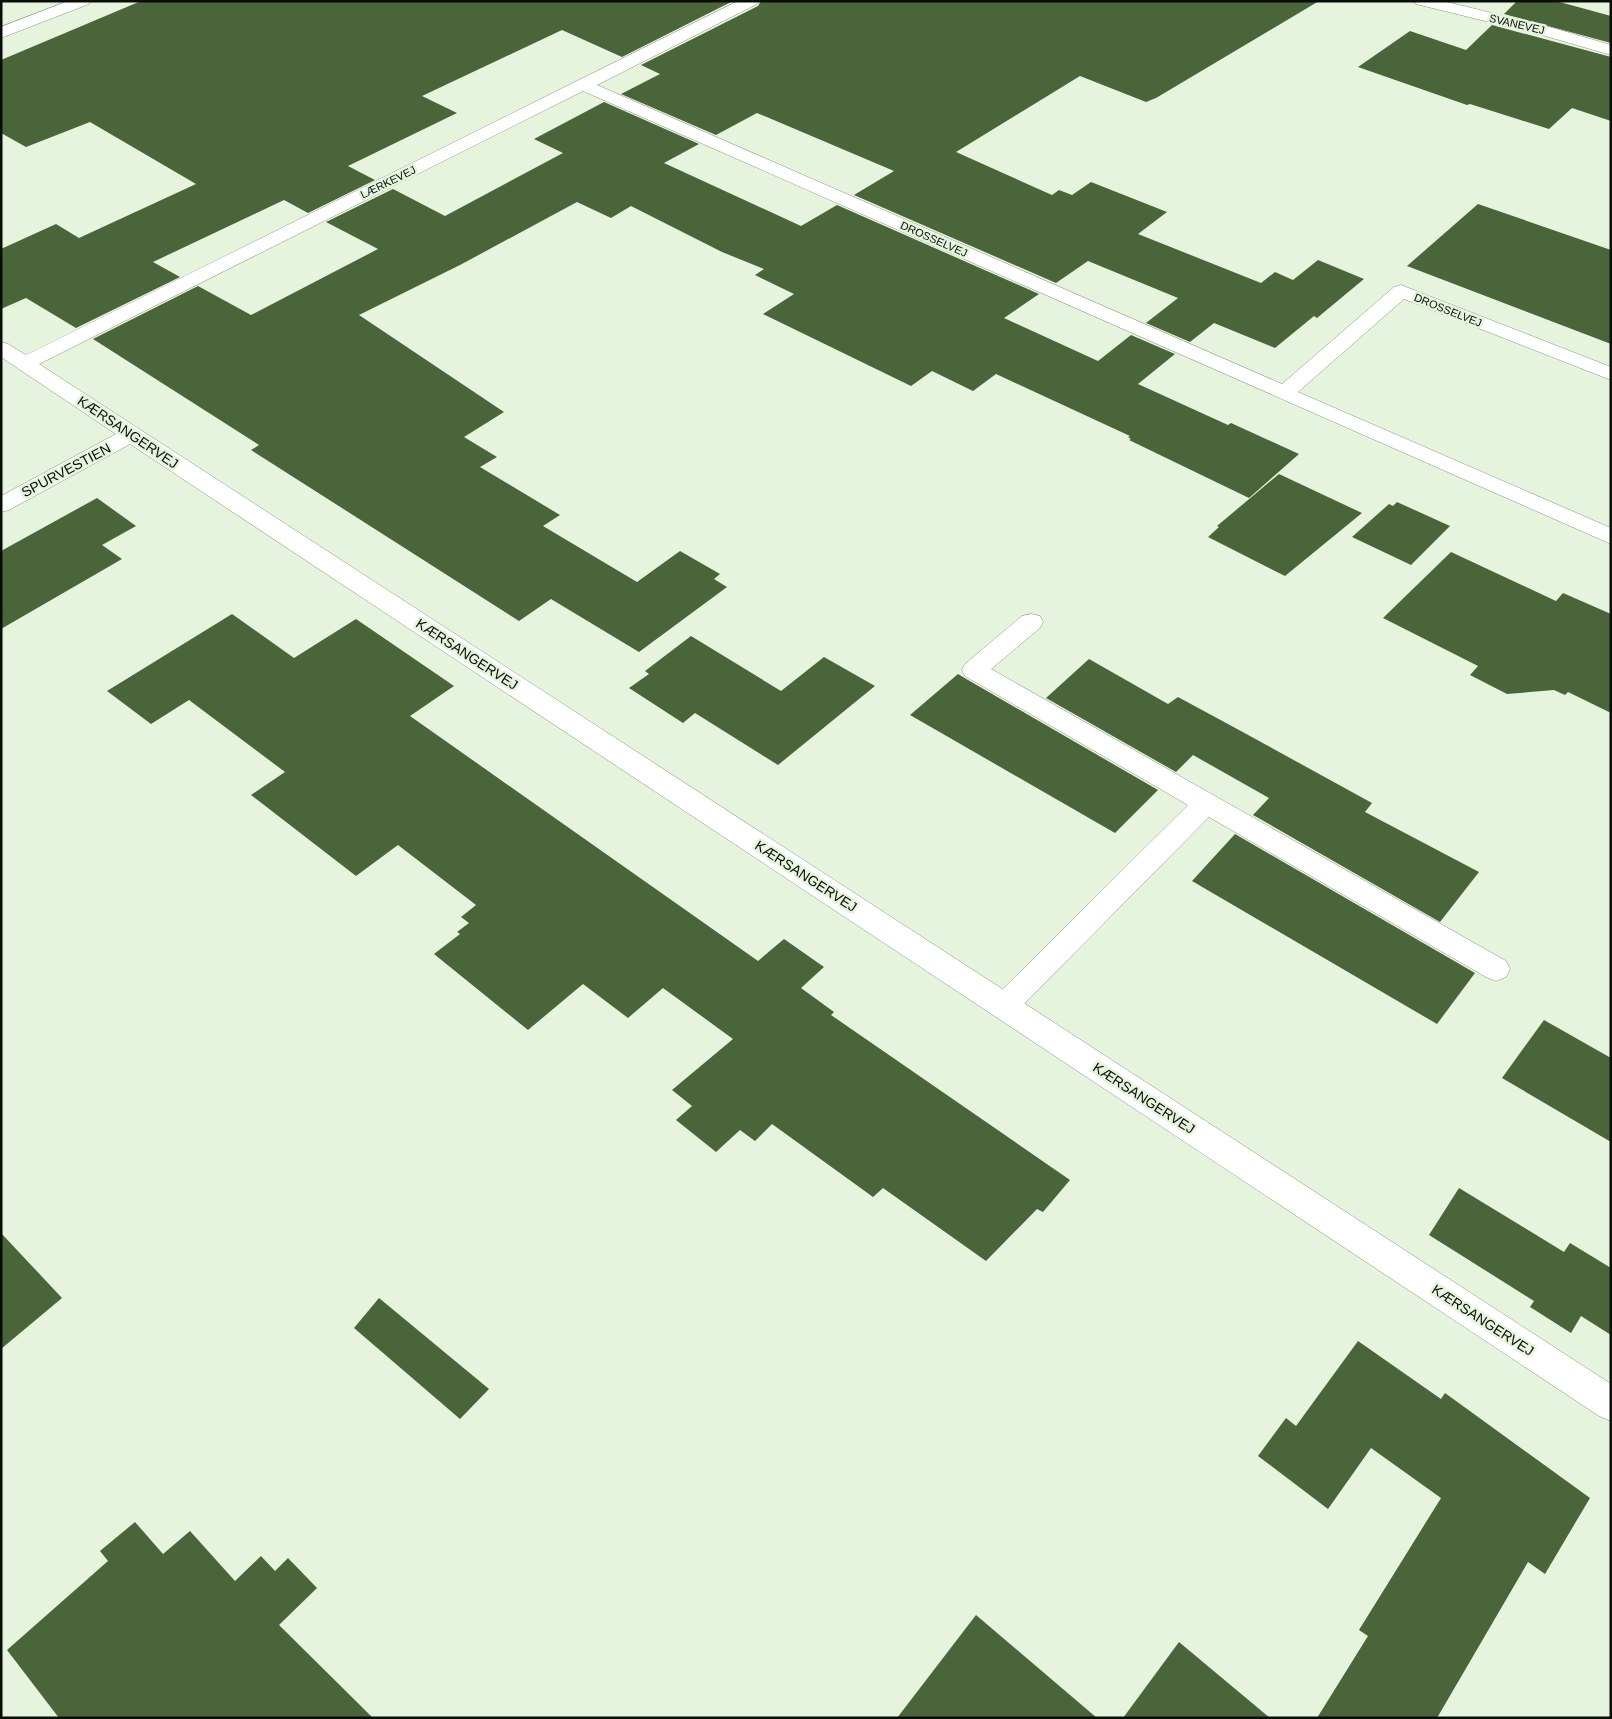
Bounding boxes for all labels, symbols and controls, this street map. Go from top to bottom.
street label: SVANEVEJ [1488,12,1546,36]
street label: LÆRKEVEJ [358,163,418,201]
street label: DROSSELVEJ [899,219,969,259]
street label: DROSSELVEJ [1412,291,1484,329]
street label: KÆRSANGERVEJ [75,392,181,472]
street label: SPURVESTIEN [19,440,113,500]
street label: KÆRSANGERVEJ [413,615,521,693]
street label: KÆRSANGERVEJ [752,837,860,915]
street label: KÆRSANGERVEJ [1090,1059,1198,1137]
street label: KÆRSANGERVEJ [1429,1281,1537,1359]

